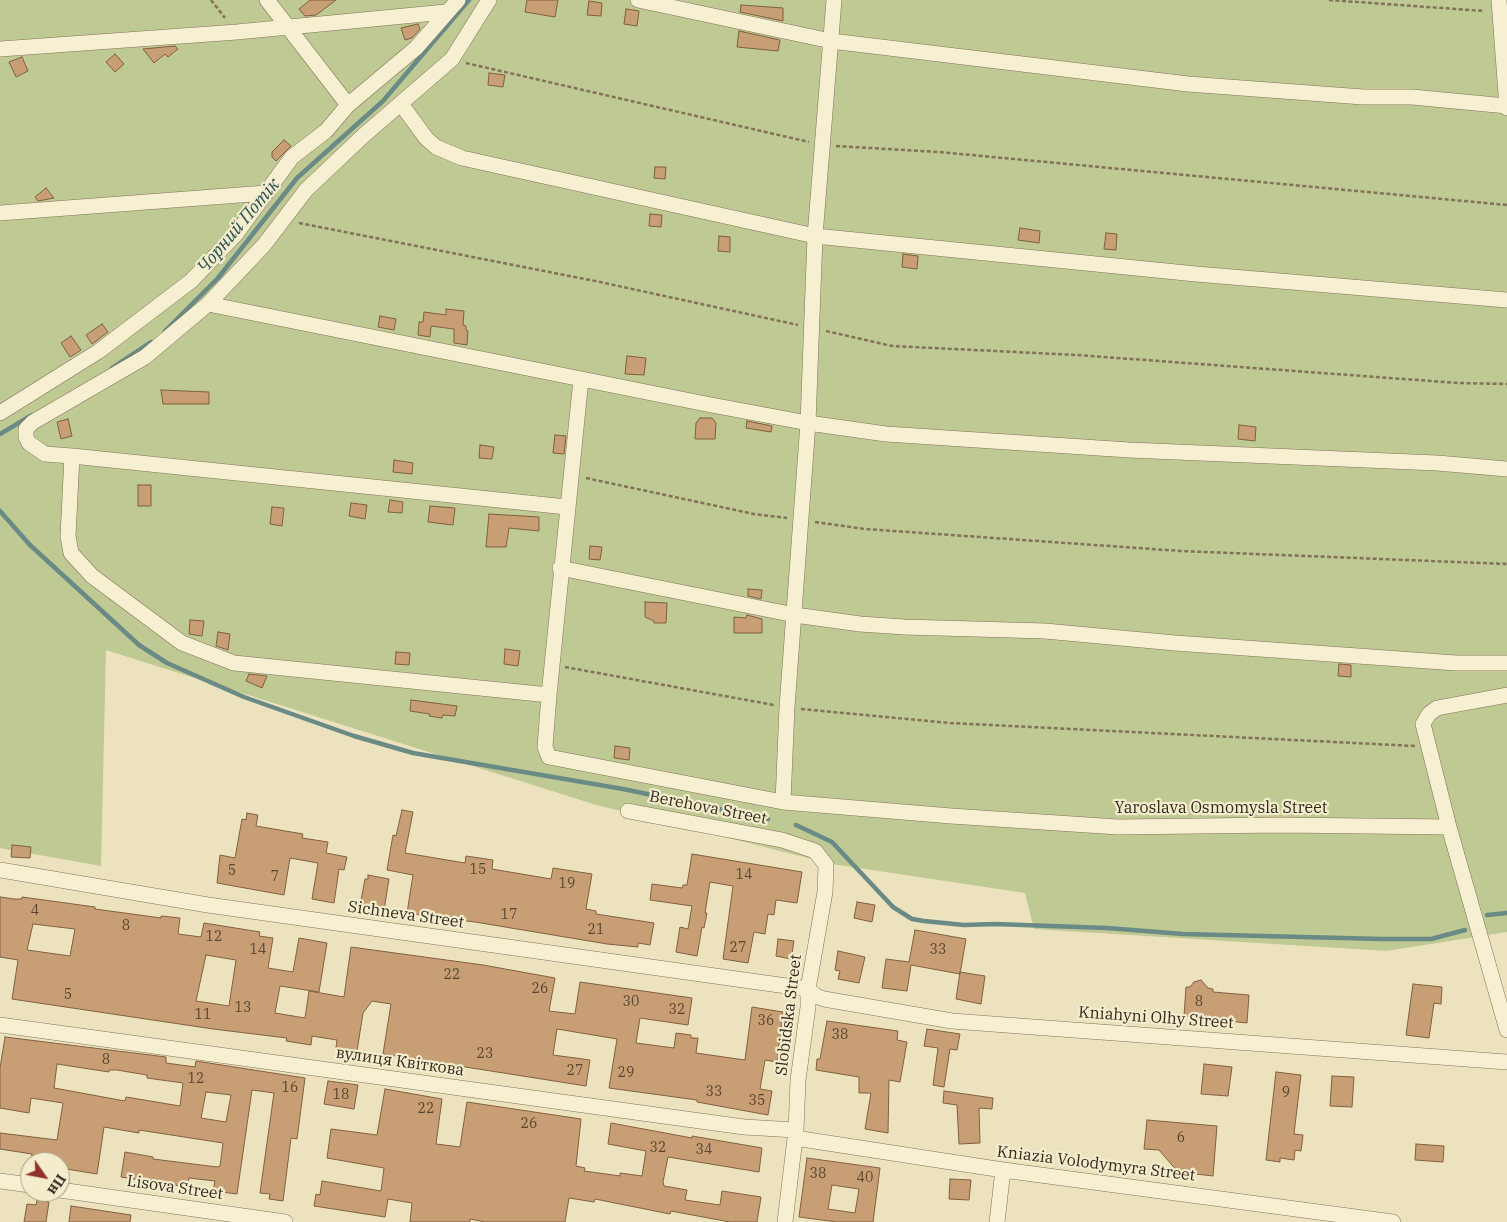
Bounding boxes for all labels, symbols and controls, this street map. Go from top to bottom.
water label: Чорний Потік [193,174,285,278]
street label: Berehova Street [647,787,769,829]
street label: Yaroslava Osmomysla Street [1115,798,1327,818]
house number: 15 [470,862,486,878]
house number: 5 [228,863,236,879]
house number: 14 [736,867,752,883]
house number: 7 [271,869,279,885]
house number: 19 [559,876,575,892]
street label: Sichneva Street [347,897,465,933]
house number: 4 [31,903,39,919]
house number: 17 [501,907,517,923]
house number: 8 [122,918,130,934]
house number: 21 [588,922,604,938]
house number: 12 [206,929,222,945]
house number: 27 [730,940,746,956]
house number: 14 [250,942,266,958]
house number: 33 [930,942,946,958]
street label: Slobidska Street [772,953,806,1077]
house number: 22 [444,967,460,983]
house number: 26 [532,981,548,997]
house number: 5 [64,987,72,1003]
house number: 30 [623,994,639,1010]
house number: 8 [1195,994,1203,1010]
house number: 13 [235,1000,251,1016]
house number: 32 [669,1002,685,1018]
street label: Kniahyni Olhy Street [1078,1003,1234,1033]
house number: 11 [195,1007,211,1023]
house number: 36 [758,1013,774,1029]
house number: 38 [832,1027,848,1043]
street label: вулиця Квіткова [335,1043,465,1081]
house number: 23 [477,1046,493,1062]
house number: 8 [102,1052,110,1068]
house number: 27 [567,1063,583,1079]
house number: 29 [618,1065,634,1081]
house number: 12 [188,1071,204,1087]
house number: 16 [282,1080,298,1096]
house number: 33 [706,1084,722,1100]
house number: 9 [1282,1085,1290,1101]
house number: 18 [333,1087,349,1103]
house number: 35 [749,1093,765,1109]
house number: 22 [418,1101,434,1117]
house number: 26 [521,1116,537,1132]
house number: 6 [1177,1130,1185,1146]
house number: 32 [650,1140,666,1156]
house number: 34 [696,1142,712,1158]
street label: Kniazia Volodymyra Street [996,1142,1196,1186]
north arrow [20,1152,70,1202]
house number: 38 [810,1166,826,1182]
house number: 40 [857,1170,873,1186]
text: Пн [44,1171,70,1198]
street label: Lisova Street [126,1172,224,1204]

